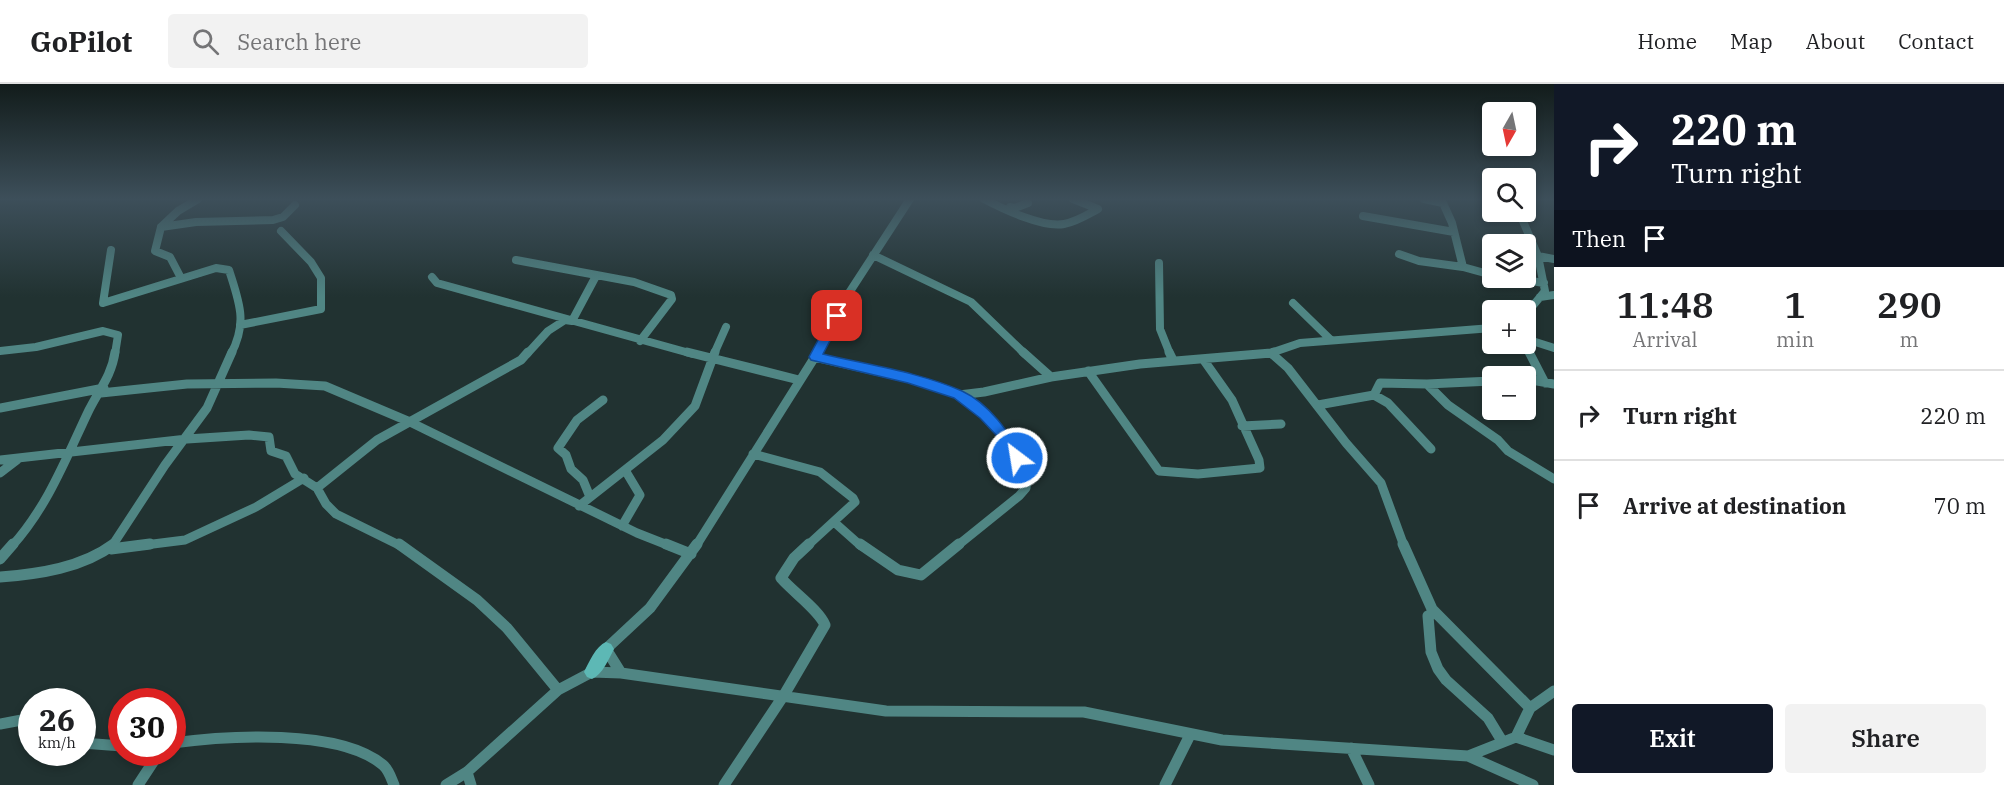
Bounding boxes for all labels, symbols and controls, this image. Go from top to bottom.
search box [168,14,588,68]
text: GoPilot [30,23,132,60]
icon: search [189,25,222,58]
text: Search here [237,27,361,56]
text: Home [1637,27,1697,55]
text: Map [1730,27,1773,55]
text: About [1806,27,1865,55]
text: Contact [1898,27,1974,55]
north arrow [1482,102,1536,156]
map controls [1482,102,1536,420]
text: 220 m [1671,102,1797,157]
icon: right [1572,108,1650,186]
text: Turn right [1671,155,1802,190]
button: search [1482,168,1536,222]
icon: arrive [1638,222,1671,255]
text: Then [1572,224,1626,253]
button: layers [1482,234,1536,288]
text: 11:48 [1616,281,1714,328]
text: 1 [1784,281,1806,328]
text: 290 [1877,281,1942,328]
pin [811,290,862,341]
icon: arrive [820,299,853,332]
button: + [1482,300,1536,354]
text: Arrival [1632,326,1698,353]
text: min [1776,326,1814,353]
text: m [1900,326,1919,353]
button: − [1482,366,1536,420]
icon: right [1572,399,1605,432]
text: Turn right [1623,401,1737,430]
text: 220 m [1920,401,1986,430]
position arrow [985,426,1049,490]
icon: arrive [1572,489,1605,522]
text: Arrive at destination [1623,491,1846,520]
text: 70 m [1934,491,1986,520]
speed limit sign: 30 [108,688,186,766]
text: 26 [39,700,75,739]
button: Exit [1572,704,1773,773]
button: Share [1785,704,1986,773]
text: km/h [38,733,76,752]

